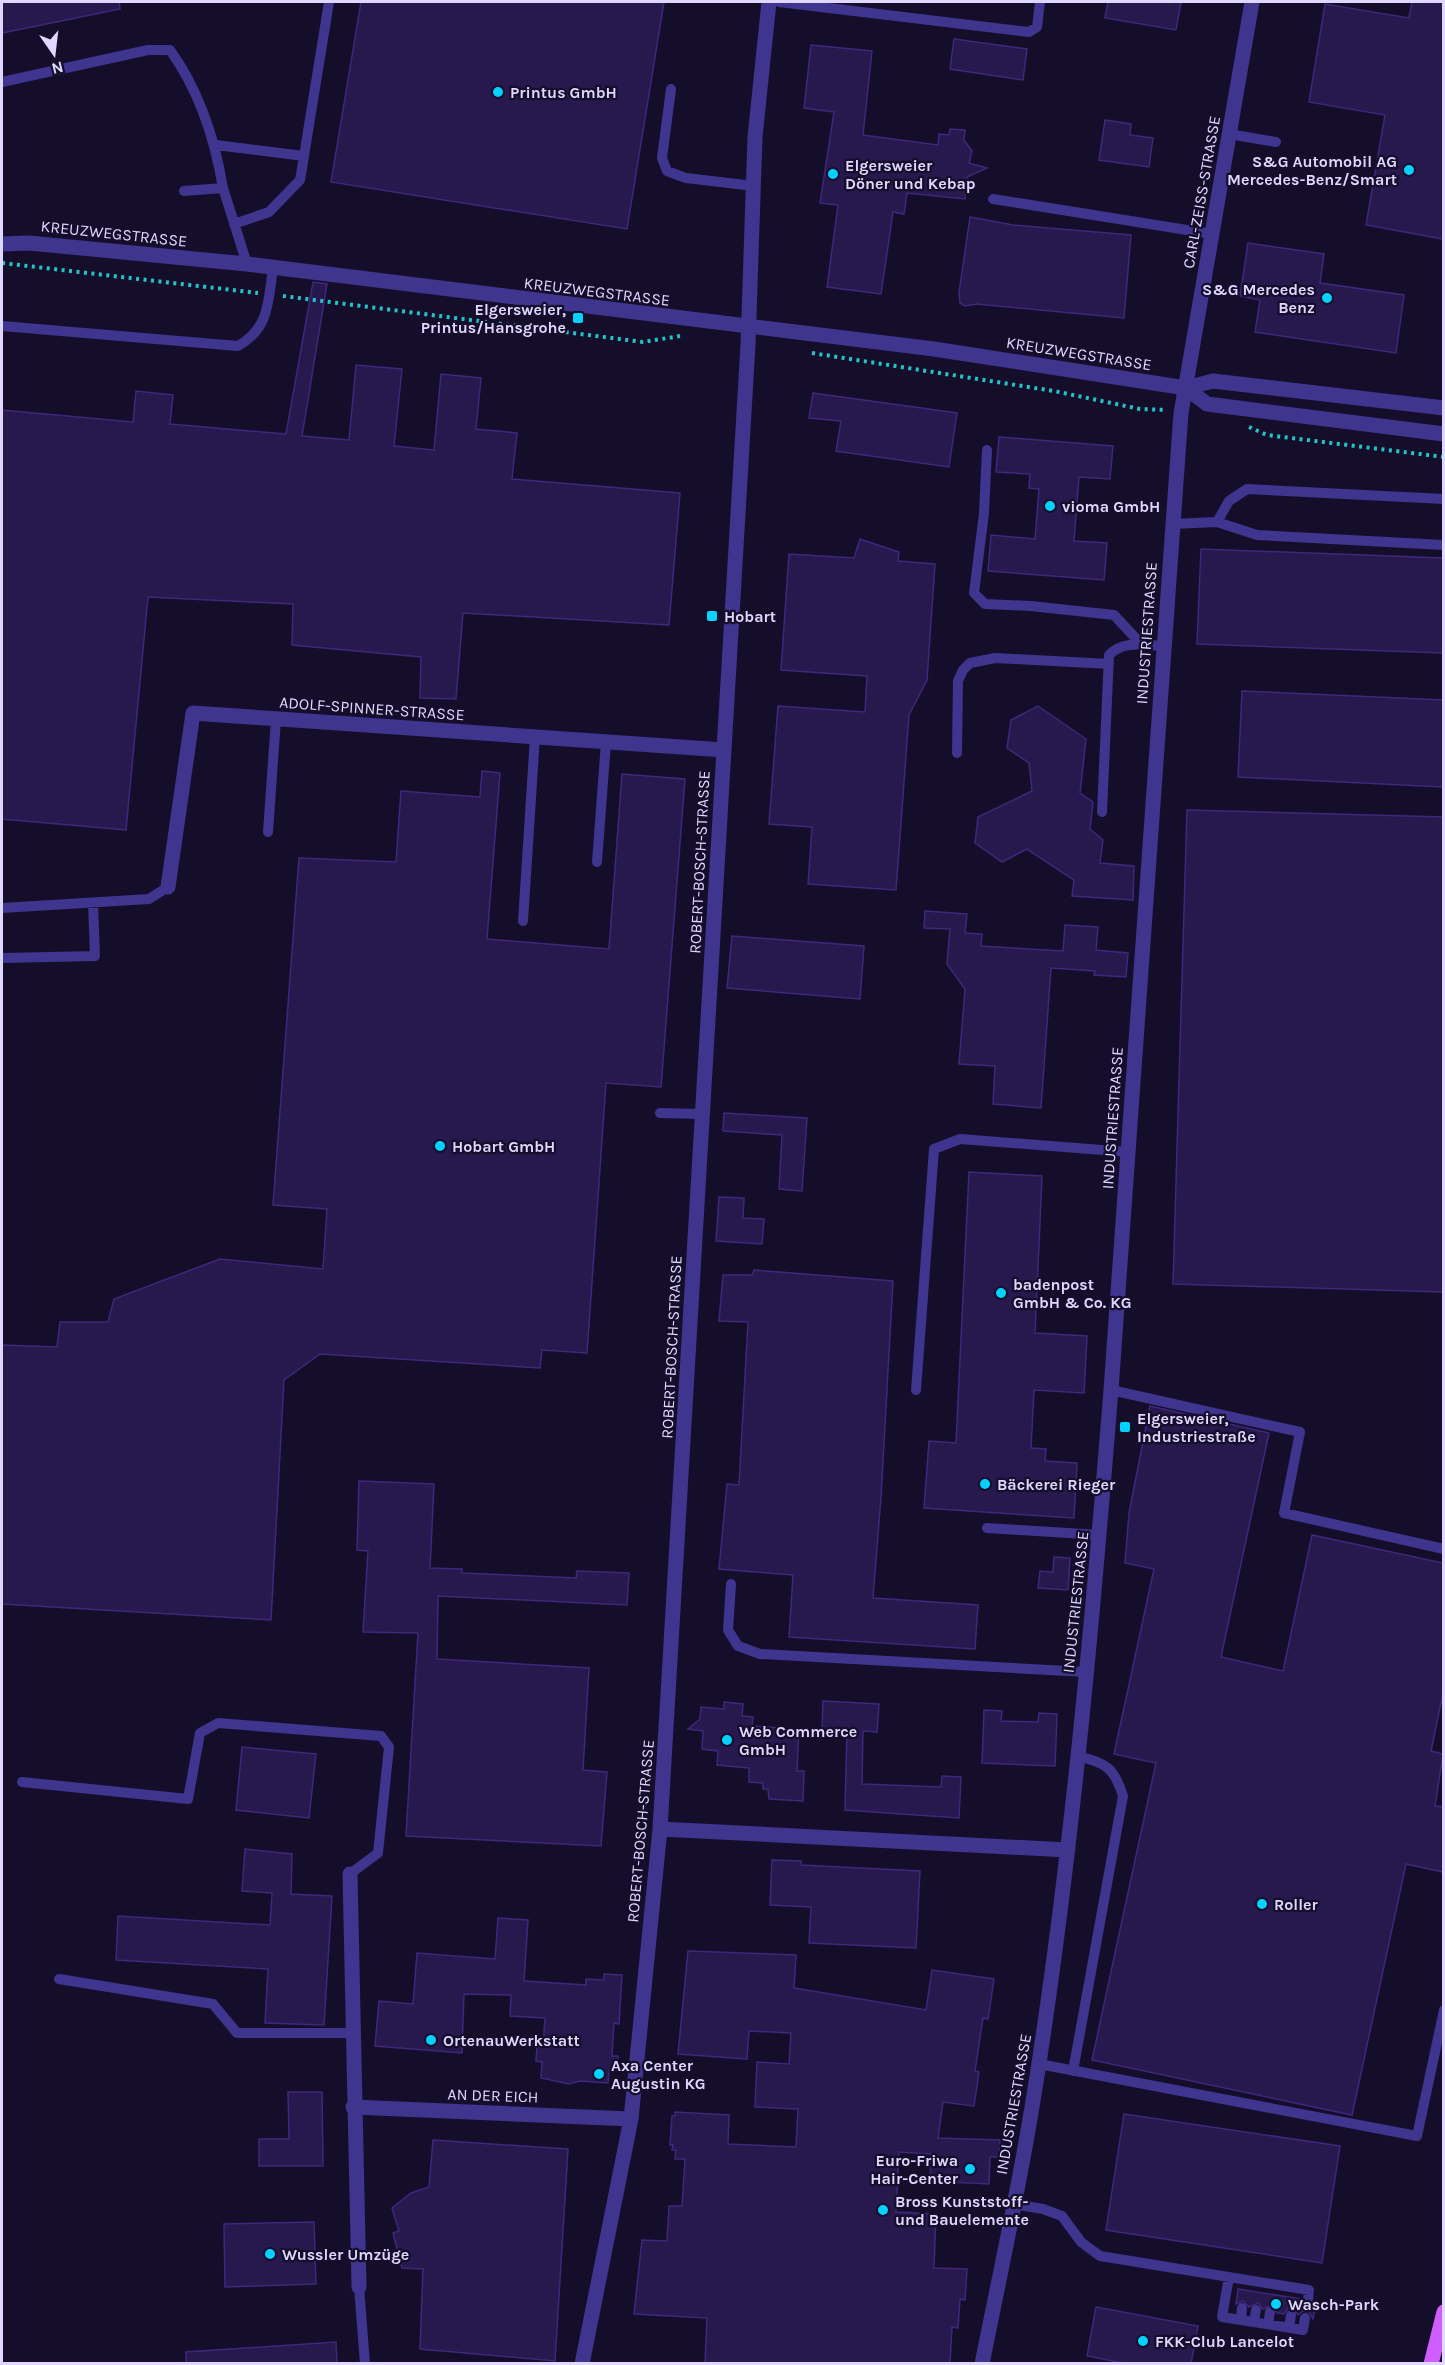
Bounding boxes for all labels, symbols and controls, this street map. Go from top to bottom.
north arrow [24,24,84,84]
text: N [50,57,65,79]
place label: Printus GmbH [510,83,617,102]
marker: Printus GmbH [491,85,505,99]
street label: CARL-ZEISS-STRASSE [1179,114,1224,270]
place label: S&G Automobil AG Mercedes-Benz/Smart [1227,152,1397,189]
place label: Elgersweier Döner und Kebap [845,156,976,193]
marker: S&G Automobil AG Mercedes-Benz/Smart [1402,163,1416,177]
marker: Elgersweier Döner und Kebap [826,167,840,181]
street label: KREUZWEGSTRASSE [40,216,188,251]
street label: KREUZWEGSTRASSE [523,273,671,310]
place label: S&G Mercedes Benz [1202,280,1315,317]
marker: S&G Mercedes Benz [1320,291,1334,305]
place label: Elgersweier, Printus/Hansgrohe [421,300,566,337]
marker: Elgersweier, Printus/Hansgrohe [571,311,585,325]
street label: KREUZWEGSTRASSE [1005,333,1153,374]
place label: vioma GmbH [1062,497,1160,516]
marker: vioma GmbH [1043,499,1057,513]
street label: INDUSTRIESTRASSE [1132,561,1161,705]
place label: Hobart [724,607,776,626]
marker: Hobart [705,609,719,623]
street label: ADOLF-SPINNER-STRASSE [279,693,465,724]
street label: ROBERT-BOSCH-STRASSE [685,770,714,954]
street label: INDUSTRIESTRASSE [1098,1046,1127,1190]
place label: Hobart GmbH [452,1137,555,1156]
marker: Hobart GmbH [433,1139,447,1153]
street label: ROBERT-BOSCH-STRASSE [657,1255,686,1439]
place label: badenpost GmbH & Co. KG [1013,1275,1132,1312]
marker: badenpost GmbH & Co. KG [994,1286,1008,1300]
place label: Elgersweier, Industriestraße [1137,1409,1256,1446]
marker: Elgersweier, Industriestraße [1118,1420,1132,1434]
place label: Bäckerei Rieger [997,1475,1116,1494]
marker: Bäckerei Rieger [978,1477,992,1491]
street label: INDUSTRIESTRASSE [1059,1530,1092,1674]
place label: Web Commerce GmbH [739,1722,857,1759]
marker: Web Commerce GmbH [720,1733,734,1747]
street label: ROBERT-BOSCH-STRASSE [623,1739,658,1923]
place label: Roller [1274,1895,1319,1914]
marker: Roller [1255,1897,1269,1911]
place label: OrtenauWerkstatt [443,2031,580,2050]
street label: INDUSTRIESTRASSE [992,2032,1035,2176]
marker: OrtenauWerkstatt [424,2033,438,2047]
place label: Axa Center Augustin KG [611,2056,706,2093]
marker: Axa Center Augustin KG [592,2067,606,2081]
street label: AN DER EICH [447,2084,539,2107]
place label: Euro-Friwa Hair-Center [870,2151,959,2188]
marker: Euro-Friwa Hair-Center [963,2162,977,2176]
place label: Bross Kunststoff- und Bauelemente [895,2192,1029,2229]
marker: Bross Kunststoff- und Bauelemente [876,2203,890,2217]
place label: Wussler Umzüge [282,2245,409,2264]
marker: Wussler Umzüge [263,2247,277,2261]
place label: Wasch-Park [1288,2295,1380,2314]
marker: Wasch-Park [1269,2297,1283,2311]
place label: FKK-Club Lancelot [1155,2332,1294,2351]
marker: FKK-Club Lancelot [1136,2334,1150,2348]

